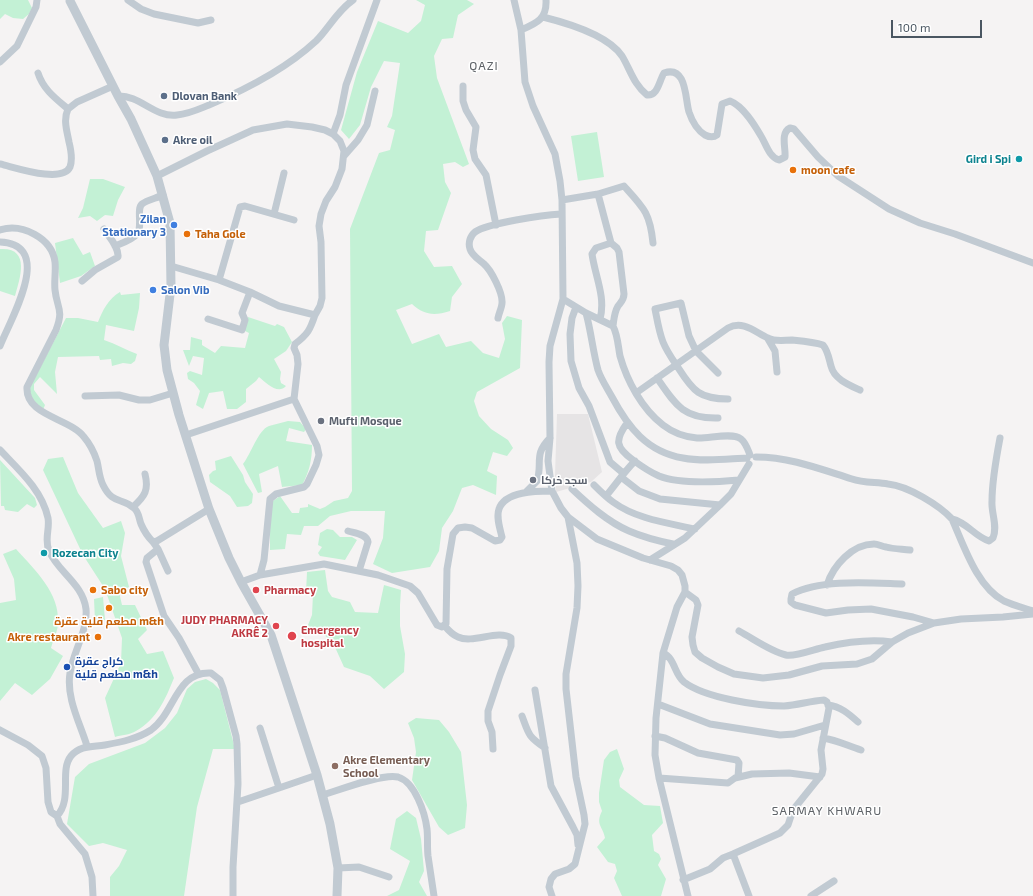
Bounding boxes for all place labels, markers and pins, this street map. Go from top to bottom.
place label: Dlovan Bank [172,89,237,103]
marker: Dlovan Bank [159,91,169,101]
place label: Akre oil [173,133,213,147]
marker: Akre oil [160,135,170,145]
place label: Gird i Spi [966,152,1011,166]
marker: Gird i Spi [1014,154,1024,164]
place label: moon cafe [801,163,855,177]
marker: moon cafe [788,165,798,175]
place label: Zilan Stationary 3 [102,212,166,238]
marker: Zilan Stationary 3 [169,220,179,230]
place label: Taha Gole [195,227,246,241]
marker: Taha Gole [182,229,192,239]
place label: Salon Vib [161,283,209,297]
marker: Salon Vib [148,285,158,295]
place label: Mufti Mosque [329,414,402,428]
marker: Mufti Mosque [316,416,326,426]
place label: سجد خركا [541,473,588,487]
marker: سجد خركا [528,475,538,485]
place label: Rozecan City [52,546,119,560]
marker: Rozecan City [39,548,49,558]
place label: Sabo city [101,583,148,597]
place label: Pharmacy [264,583,316,597]
marker: Sabo city [88,585,98,595]
marker: Pharmacy [251,585,261,595]
marker: مطعم قلية عقرة m&h [104,603,114,613]
place label: JUDY PHARMACY AKRÊ 2 [181,613,268,639]
place label: مطعم قلية عقرة m&h [54,614,164,628]
marker: JUDY PHARMACY AKRÊ 2 [271,621,281,631]
place label: Emergency hospital [301,623,359,649]
place label: Akre restaurant [7,630,90,644]
marker: Emergency hospital [286,630,298,642]
marker: Akre restaurant [93,632,103,642]
place label: كراج عقرة مطعم قلية m&h [75,654,158,680]
marker: كراج عقرة مطعم قلية m&h [62,662,72,672]
place label: Akre Elementary School [343,753,430,779]
marker: Akre Elementary School [330,761,340,771]

